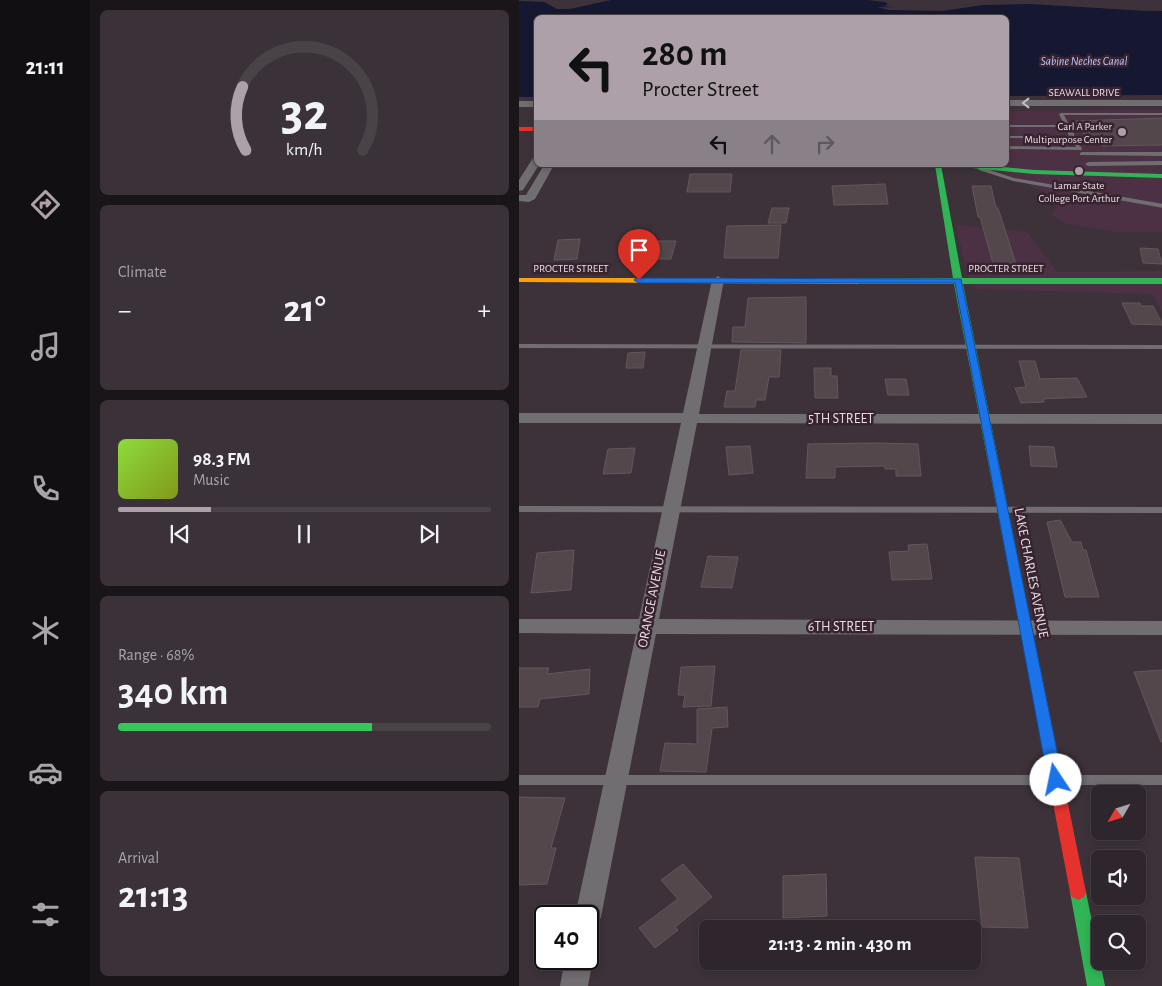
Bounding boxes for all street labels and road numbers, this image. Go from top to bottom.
street label: SEAWALL DRIVE [1049,87,1120,98]
street label: PROCTER STREET [533,263,609,274]
street label: PROCTER STREET [968,263,1044,274]
street label: 5TH STREET [808,412,874,426]
street label: LAKE CHARLES AVENUE [1012,507,1051,640]
street label: ORANGE AVENUE [636,549,668,649]
street label: 6TH STREET [808,620,874,634]

